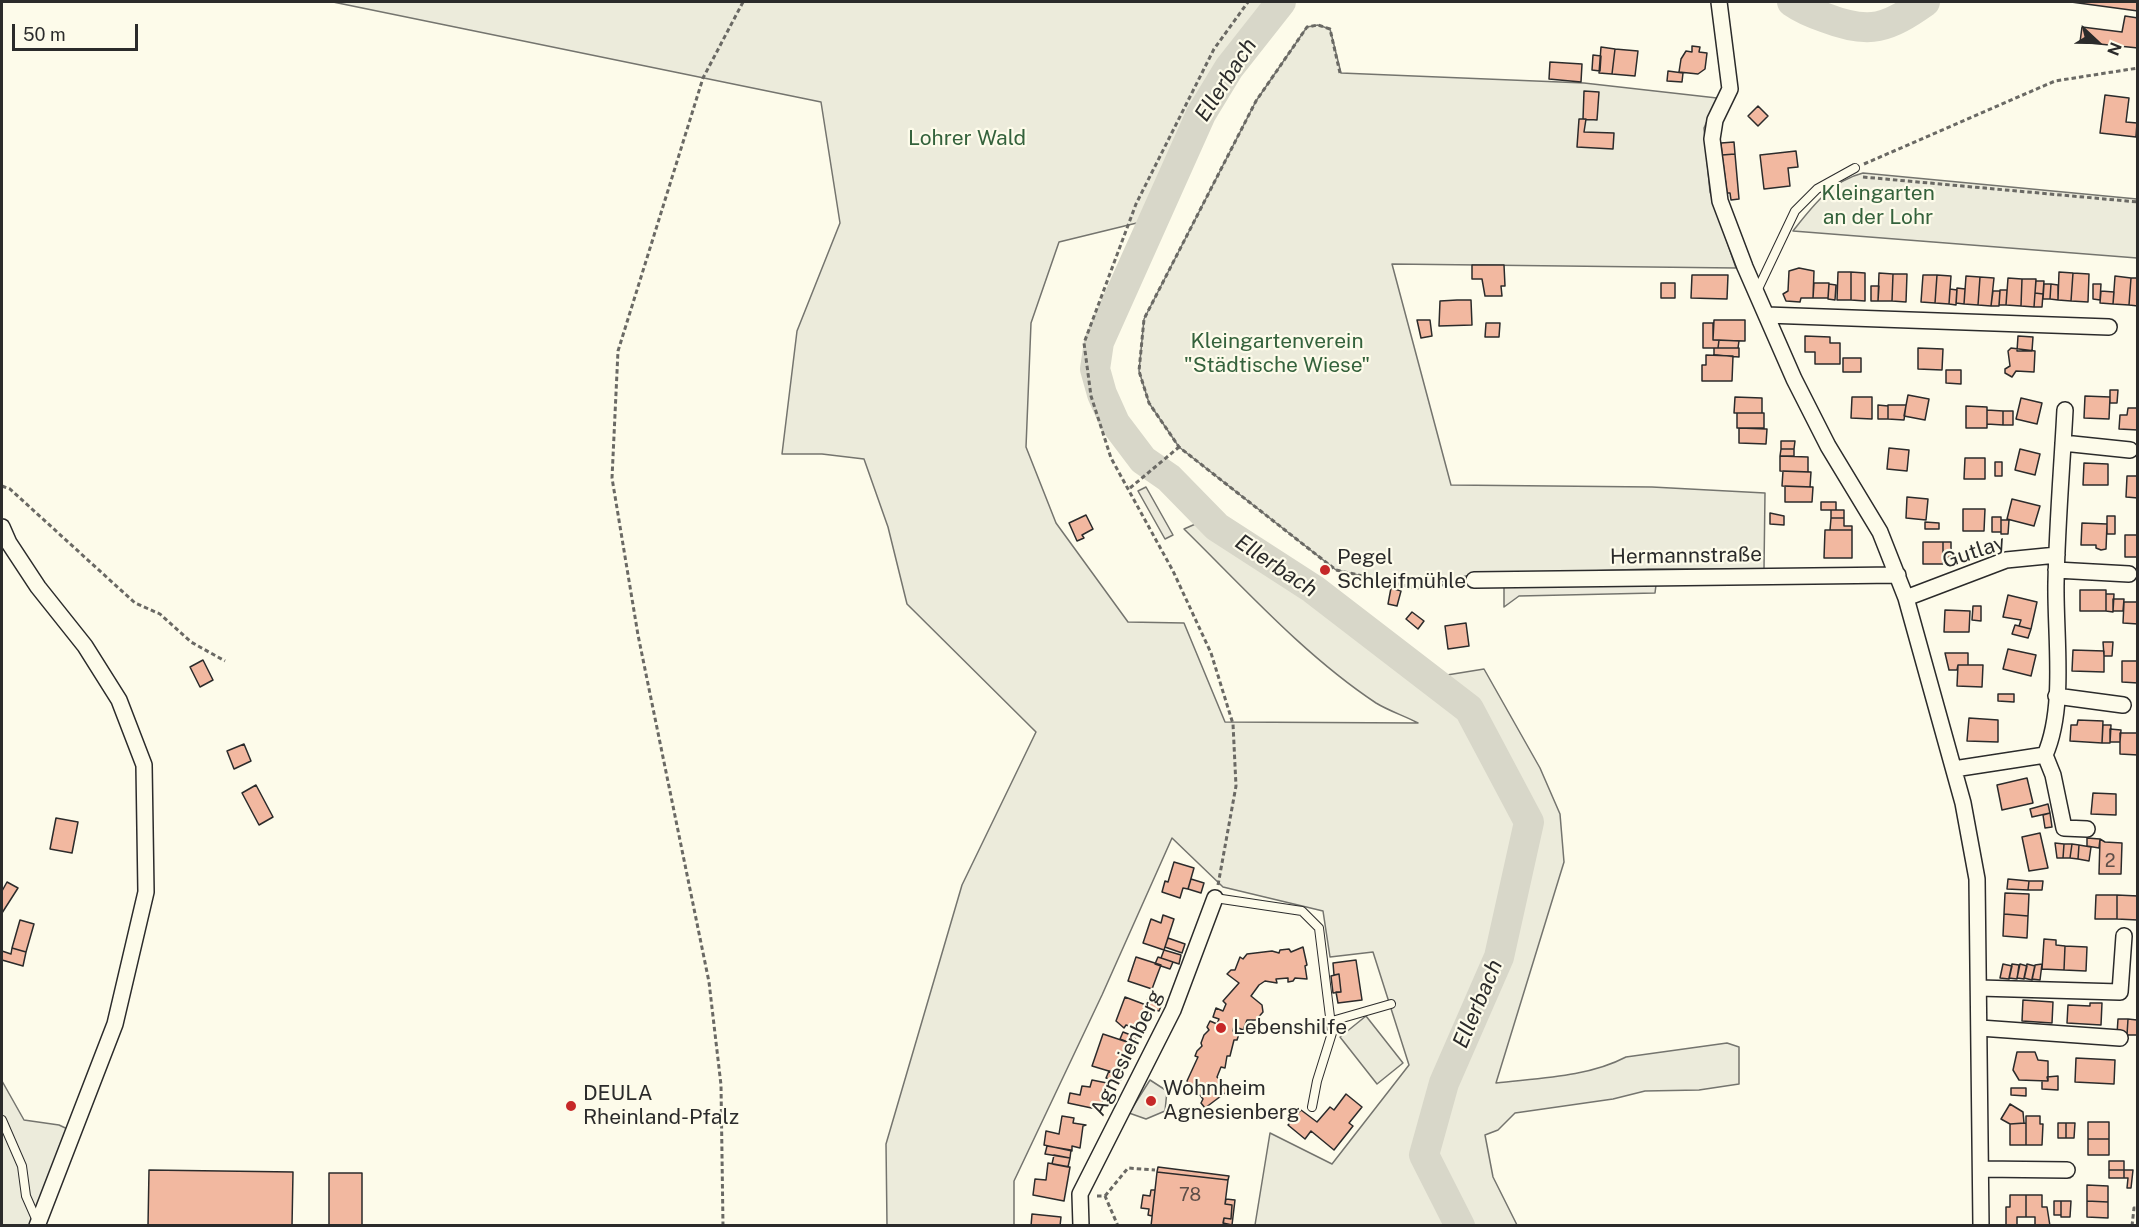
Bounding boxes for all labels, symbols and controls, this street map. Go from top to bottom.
scale bar [15,12,141,50]
north arrow [2067,12,2127,72]
text: 50 m [23,24,66,45]
water label: Ellerbach [1189,34,1263,126]
text: N [2103,40,2125,58]
park label: Lohrer Wald [908,126,1026,152]
park label: Kleingarten an der Lohr [1821,181,1935,231]
park label: Kleingartenverein "Städtische Wiese" [1184,329,1370,379]
water label: Ellerbach [1230,529,1322,603]
street label: Gutlay [1939,530,2009,574]
street label: Hermannstraße [1610,542,1762,570]
place label: Pegel Schleifmühle [1337,545,1466,595]
marker: Pegel Schleifmühle [1318,563,1332,577]
house number: 2 [2105,850,2115,872]
water label: Ellerbach [1448,956,1508,1052]
street label: Agnesienberg [1086,986,1168,1120]
place label: Lebenshilfe [1233,1015,1347,1041]
marker: Lebenshilfe [1214,1021,1228,1035]
place label: Wohnheim Agnesienberg [1163,1076,1300,1126]
place label: DEULA Rheinland-Pfalz [583,1081,739,1131]
marker: Wohnheim Agnesienberg [1144,1094,1158,1108]
marker: DEULA Rheinland-Pfalz [564,1099,578,1113]
house number: 78 [1179,1184,1201,1206]

